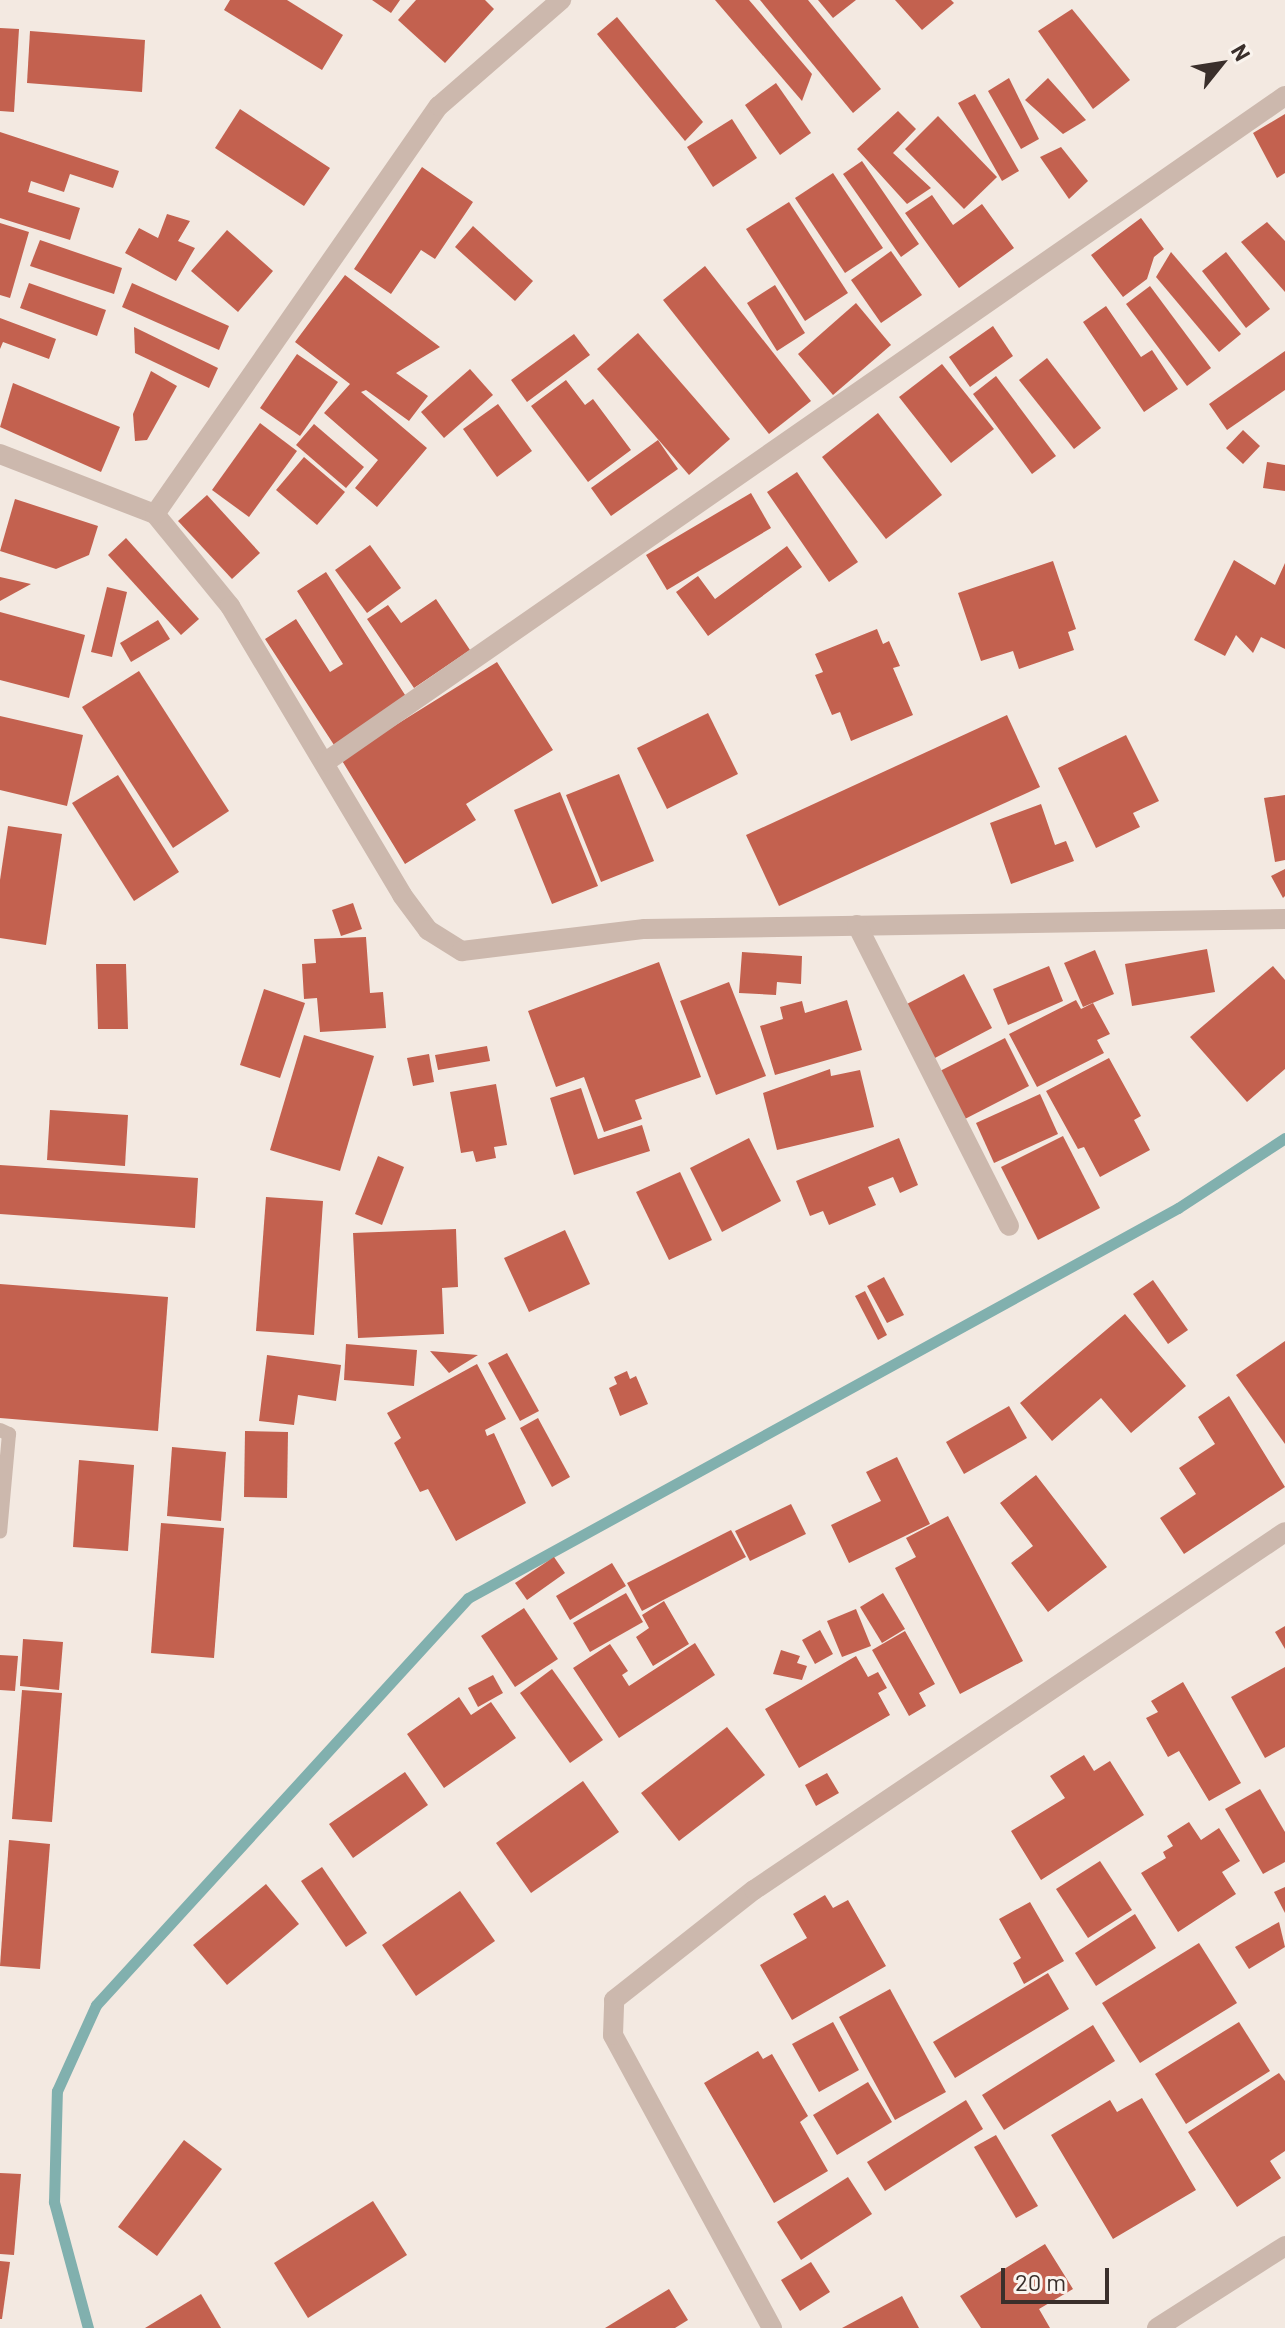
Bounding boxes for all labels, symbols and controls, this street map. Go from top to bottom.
north arrow [1181,24,1261,104]
text: N [1227,39,1257,65]
scale bar [1005,2252,1113,2302]
text: 20 m [1015,2267,1066,2296]

